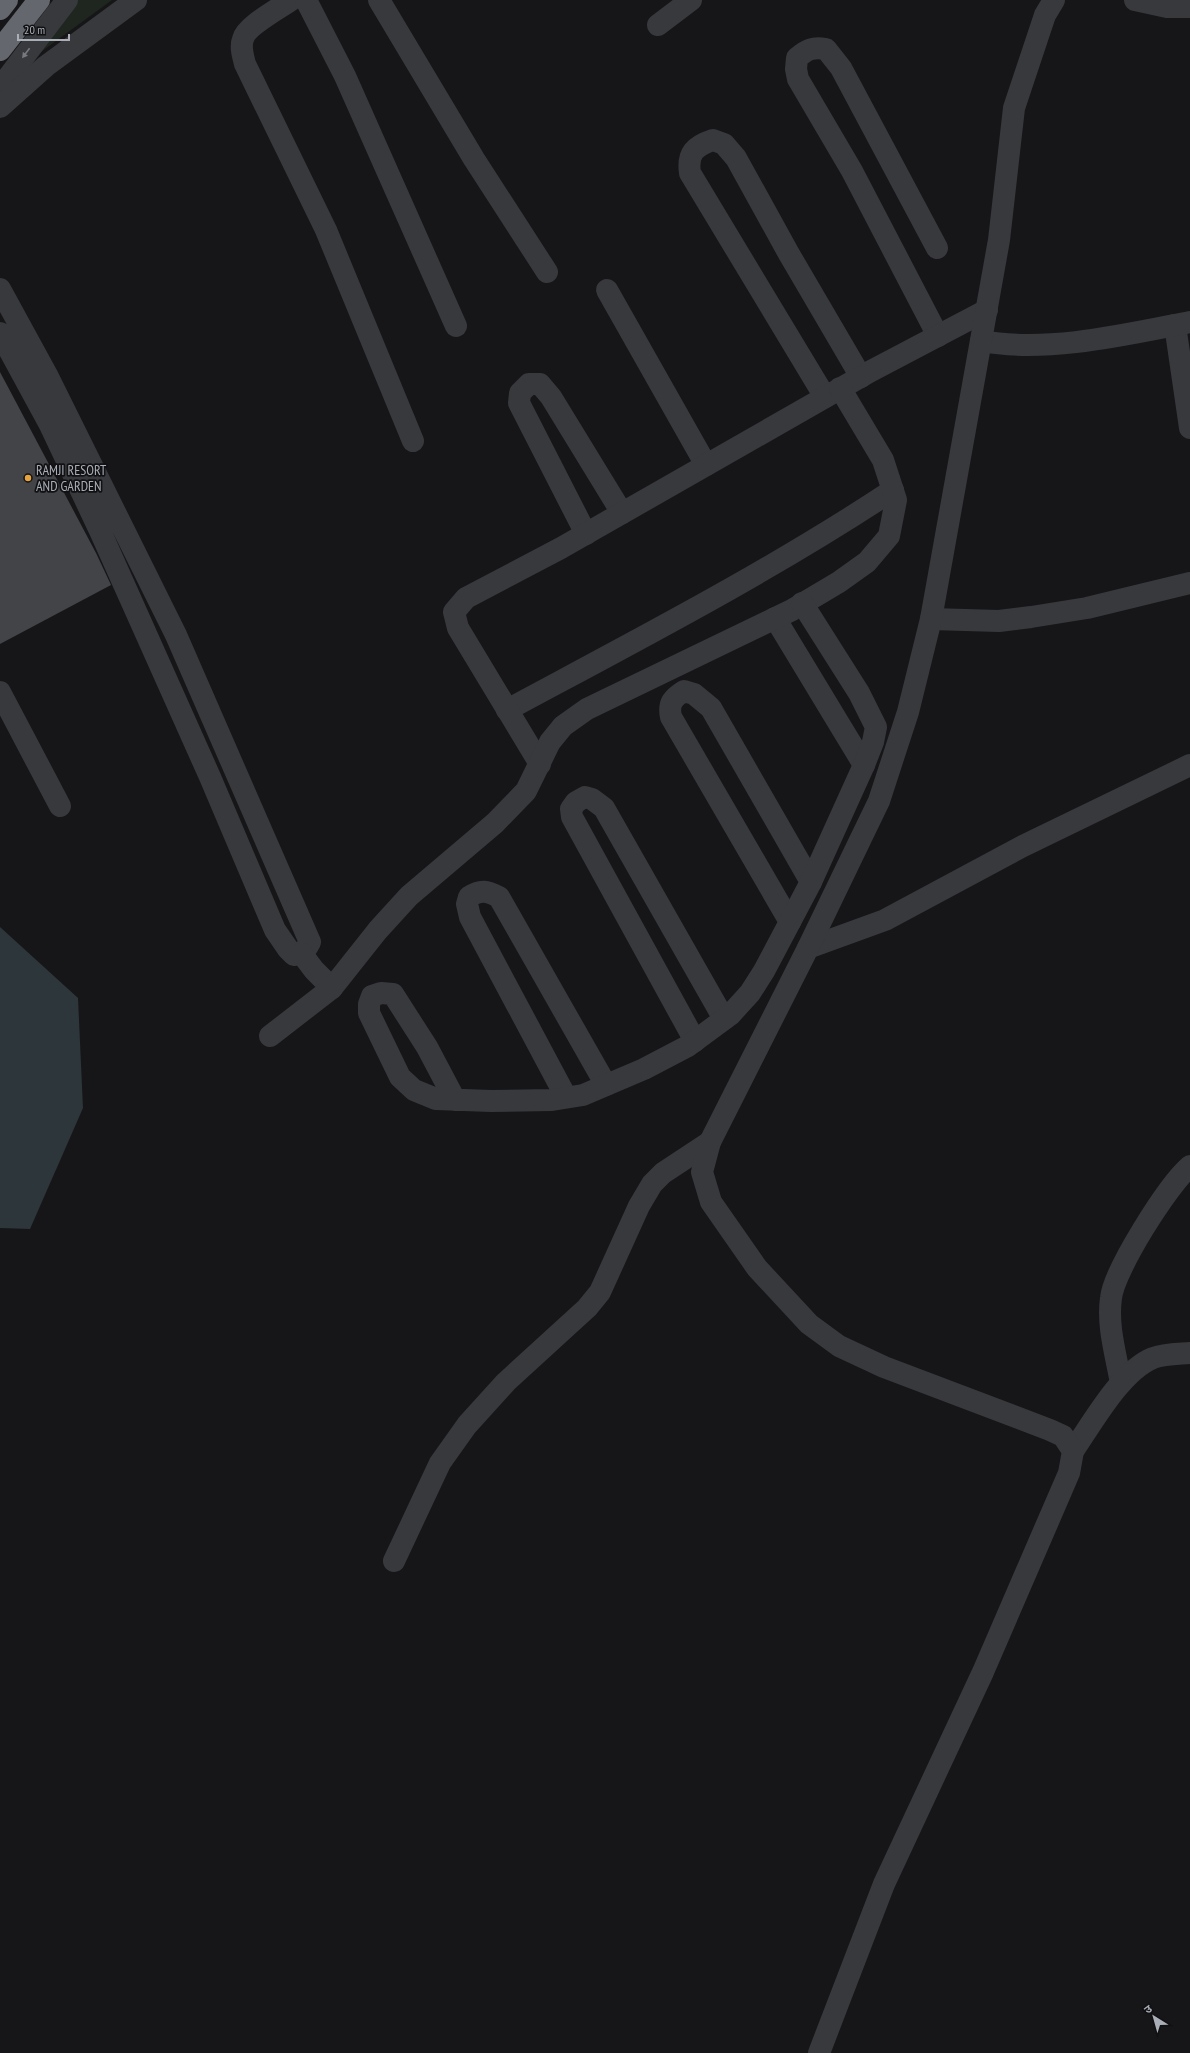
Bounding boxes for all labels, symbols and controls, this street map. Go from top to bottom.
scale bar [18,16,69,42]
text: 20 m [24,22,45,37]
one-way arrow [22,48,31,59]
place label: RAMJI RESORT AND GARDEN [36,461,107,495]
marker: RAMJI RESORT AND GARDEN [23,473,33,483]
north arrow [1134,1997,1174,2037]
text: उ [1141,2001,1155,2017]

